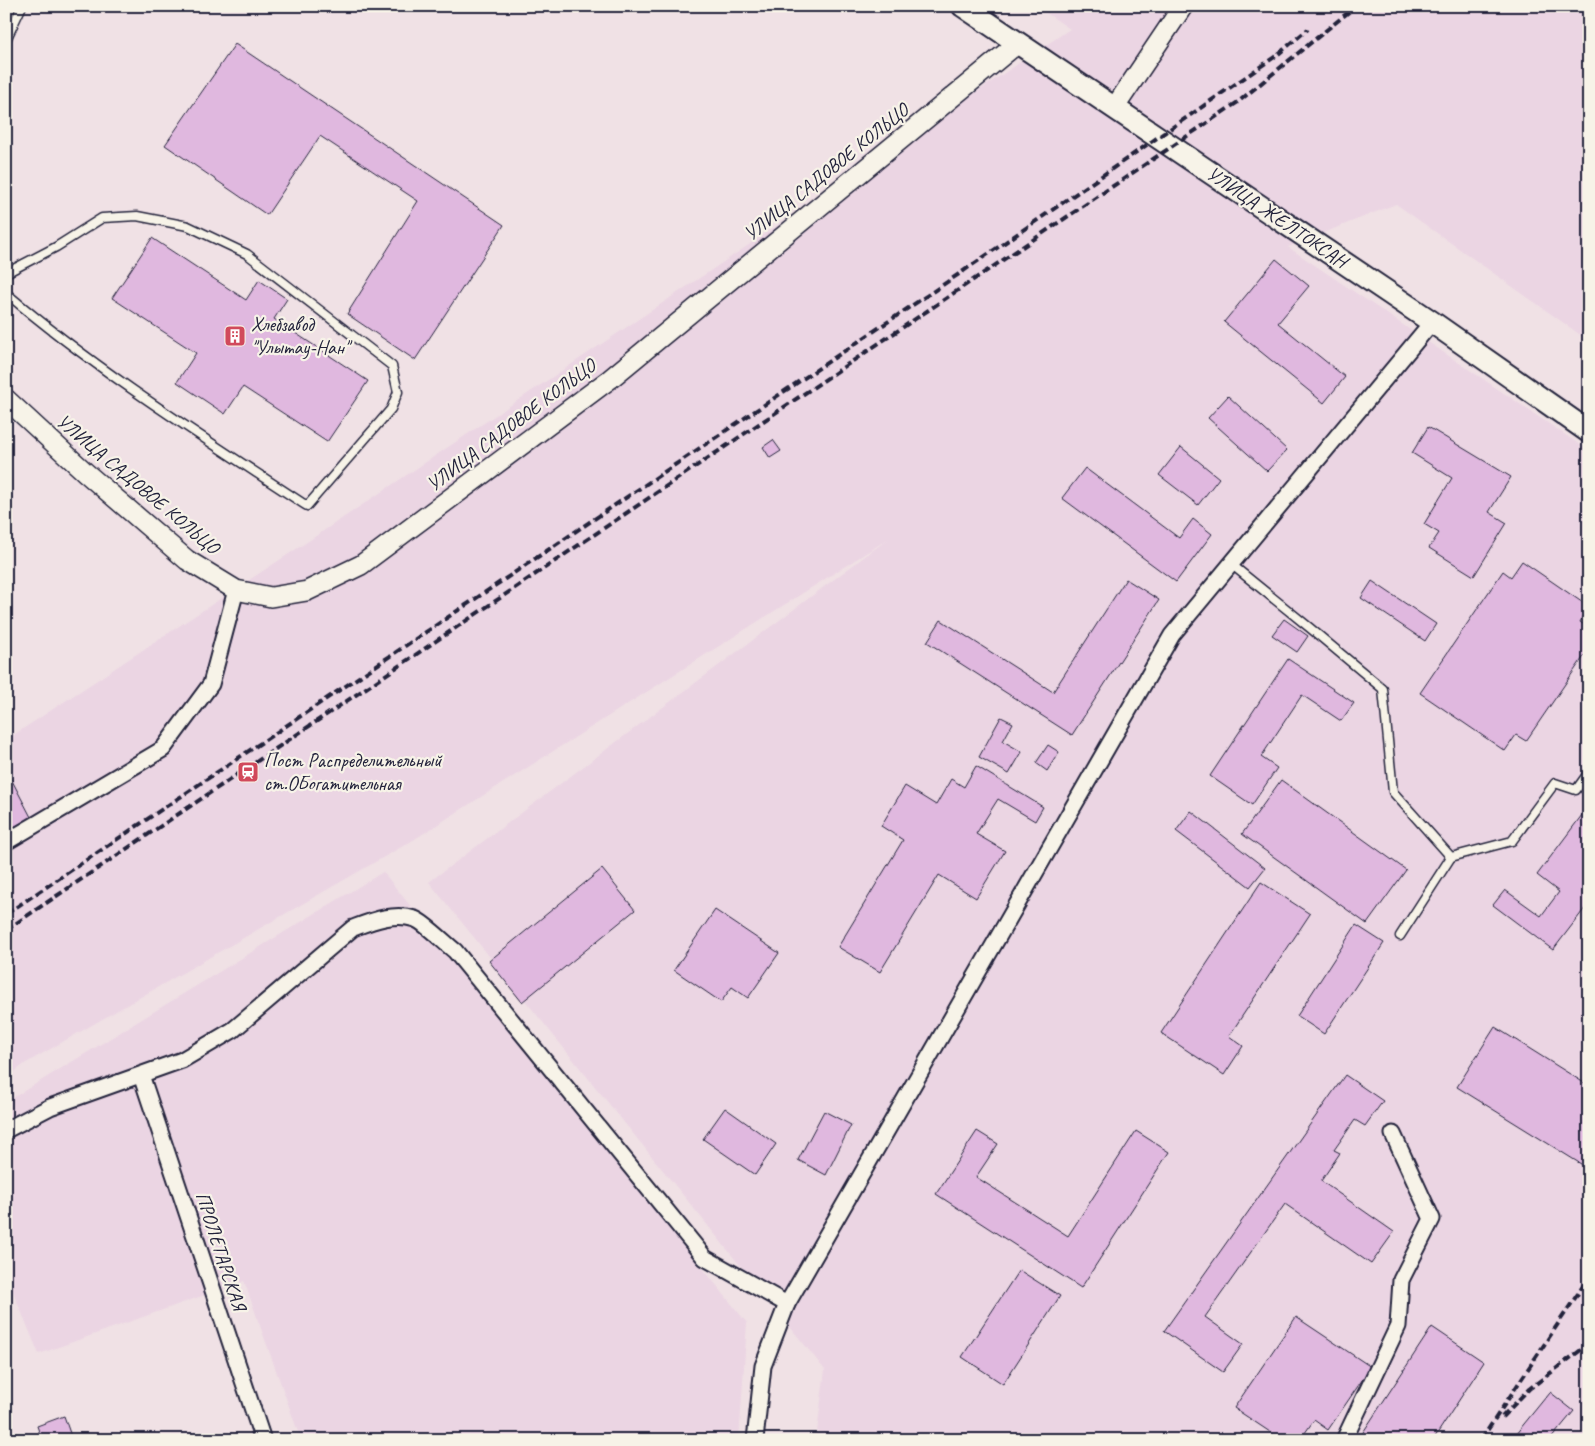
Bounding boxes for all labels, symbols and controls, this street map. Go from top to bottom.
street label: УЛИЦА САДОВОЕ КОЛЬЦО [738,96,915,246]
street label: УЛИЦА ЖЕЛТОКСАН [1202,161,1354,275]
place label: Хлебзавод "Улытау-Нан" [251,312,353,360]
building icon: Хлебзавод "Улытау-Нан" [223,324,247,348]
street label: УЛИЦА САДОВОЕ КОЛЬЦО [422,352,602,497]
street label: УЛИЦА САДОВОЕ КОЛЬЦО [51,408,226,561]
place label: Пост Распределительный ст.ОБогатительная [264,748,443,796]
station icon: Пост Распределительный ст.ОБогатительная [236,760,260,784]
street label: ПРОЛЕТАРСКАЯ [190,1189,253,1316]

